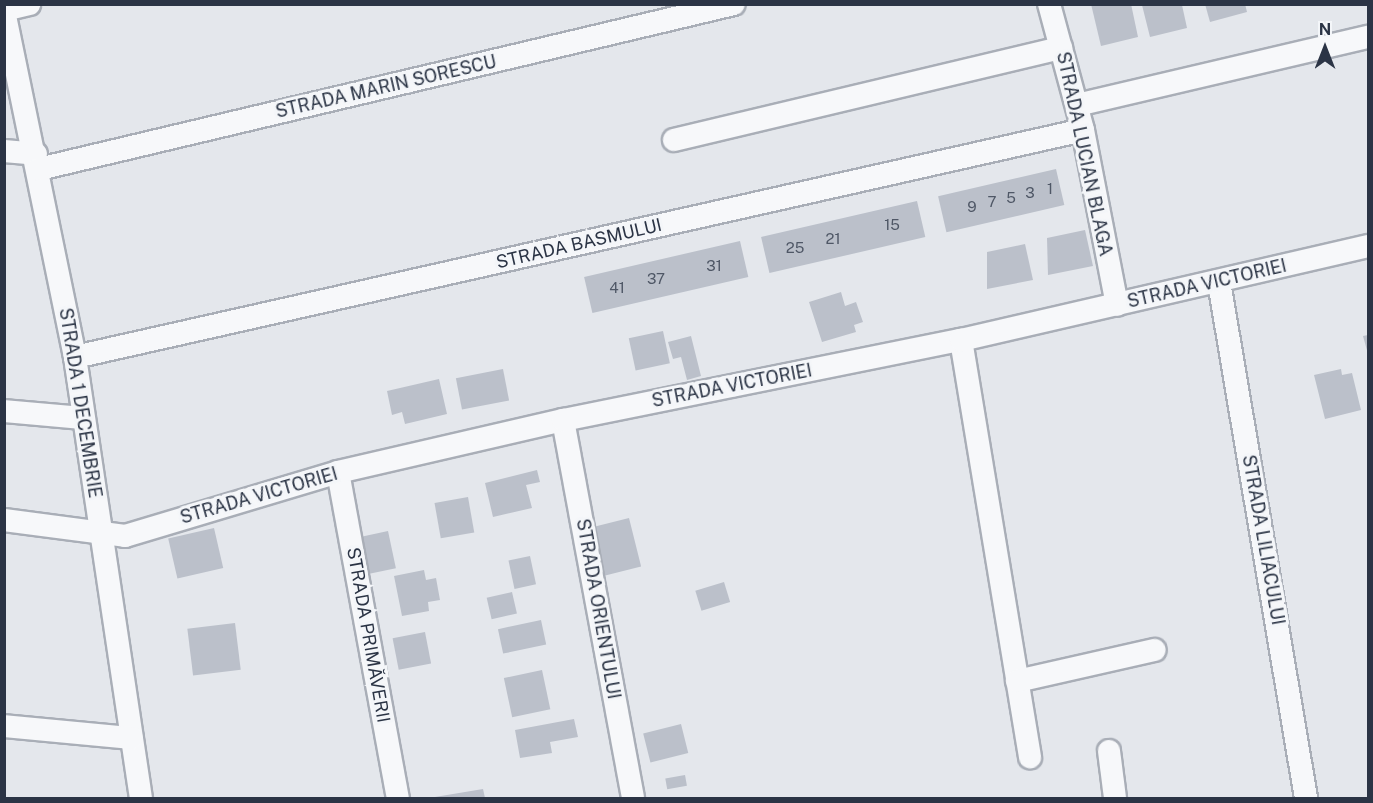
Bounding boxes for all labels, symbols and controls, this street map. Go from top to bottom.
north arrow [1295,18,1355,78]
text: N [1319,20,1331,39]
street label: STRADA LUCIAN BLAGA [1052,50,1116,258]
street label: STRADA MARIN SORESCU [274,51,498,123]
house number: 1 [1047,180,1053,198]
house number: 3 [1025,184,1035,202]
house number: 5 [1006,189,1016,207]
house number: 7 [987,193,997,211]
house number: 9 [967,198,977,216]
street label: STRADA BASMULUI [494,214,664,274]
house number: 15 [884,216,900,234]
house number: 21 [825,230,841,248]
house number: 25 [786,239,804,257]
street label: STRADA VICTORIEI [1125,255,1289,313]
house number: 31 [706,257,722,275]
house number: 37 [647,270,665,288]
house number: 41 [609,279,625,297]
street label: STRADA 1 DECEMBRIE [54,306,106,500]
street label: STRADA VICTORIEI [650,360,814,412]
street label: STRADA LILIACULUI [1237,453,1289,627]
street label: STRADA VICTORIEI [178,463,340,529]
street label: STRADA ORIENTULUI [571,517,625,701]
street label: STRADA PRIMĂVERII [342,546,394,724]

